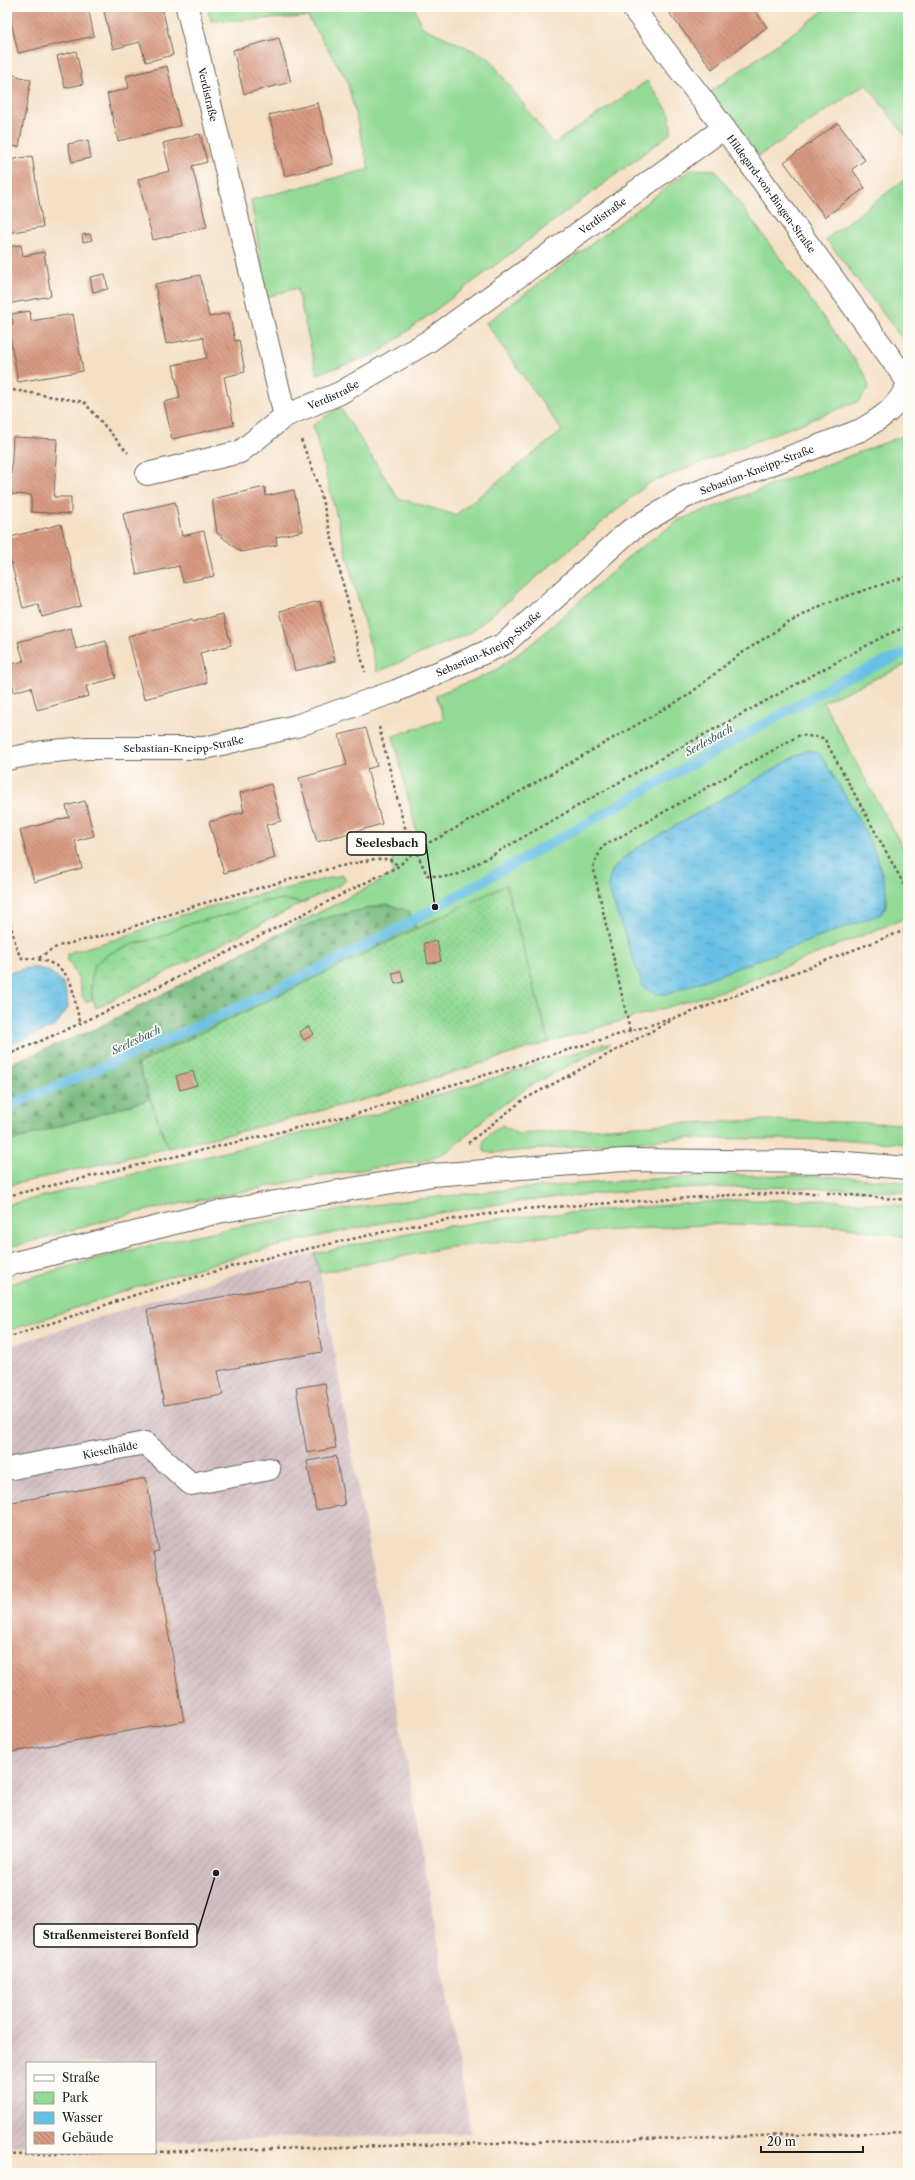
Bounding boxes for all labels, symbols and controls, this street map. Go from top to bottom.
street label: Verdistraße [195,65,220,123]
street label: Hildegard-von-Bingen-Straße [724,132,819,256]
street label: Verdistraße [576,194,629,238]
street label: Verdistraße [305,377,362,413]
street label: Sebastian-Kneipp-Straße [698,442,816,498]
street label: Sebastian-Kneipp-Straße [434,608,544,680]
water label: Seelesbach [682,721,736,759]
street label: Sebastian-Kneipp-Straße [124,733,246,755]
callout: Seelesbach [347,832,426,855]
text: Seelesbach [356,836,419,850]
water label: Seelesbach [108,1022,163,1058]
street label: Kieselhälde [82,1438,139,1462]
callout: Straßenmeisterei Bonfeld [34,1924,197,1947]
text: Straßenmeisterei Bonfeld [43,1928,190,1942]
legend [26,2062,156,2154]
text: Straße [62,2070,100,2085]
text: Park [62,2090,89,2105]
text: Wasser [61,2110,103,2125]
scale bar [761,2128,863,2154]
text: Gebäude [62,2130,114,2145]
text: 20 m [767,2134,796,2149]

